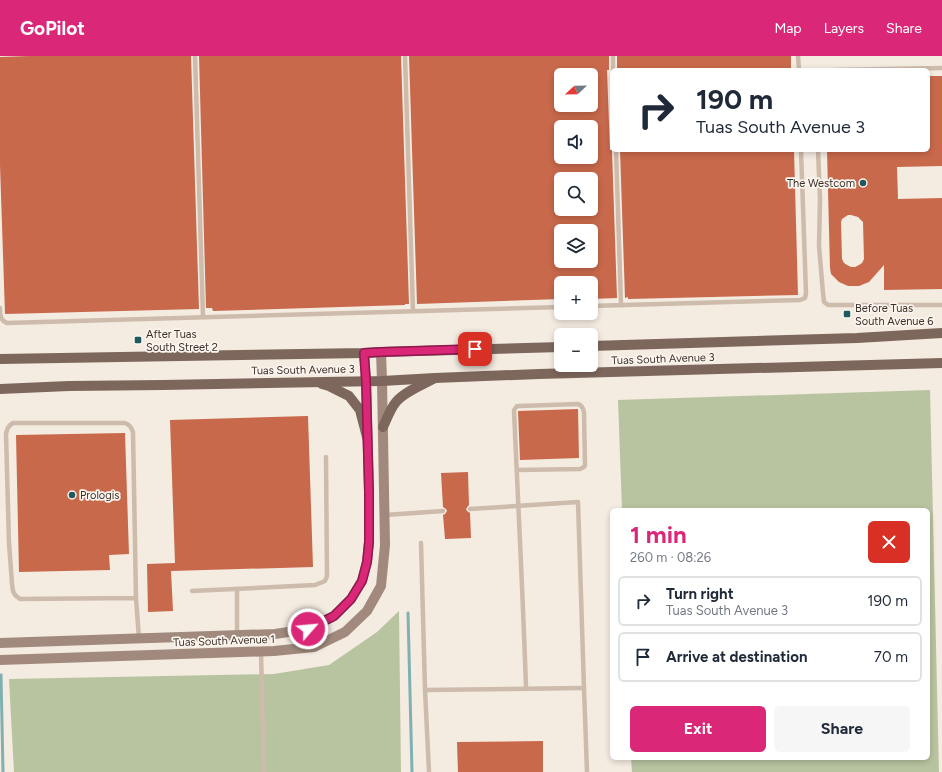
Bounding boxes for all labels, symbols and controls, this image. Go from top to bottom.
text: GoPilot [20,17,85,40]
text: Map [774,20,802,37]
text: Layers [824,20,864,37]
text: Share [886,20,922,37]
north arrow [554,68,598,112]
map controls [554,68,598,372]
text: 190 m [696,82,773,116]
icon: right [630,84,682,136]
text: Tuas South Avenue 3 [696,116,865,138]
button: sound [554,120,598,164]
button: search [554,172,598,216]
place label: The Westcom [787,177,855,190]
marker: The Westcom [858,178,868,188]
button: layers [554,224,598,268]
button: + [554,276,598,320]
place label: Before Tuas South Avenue 6 [855,302,933,328]
marker: Before Tuas South Avenue 6 [842,309,852,319]
place label: After Tuas South Street 2 [146,328,218,354]
button: − [554,328,598,372]
pin [458,332,492,366]
marker: After Tuas South Street 2 [133,335,143,345]
icon: arrive [464,338,486,360]
street label: Tuas South Avenue 3 [611,351,715,367]
street label: Tuas South Avenue 3 [251,363,355,377]
place label: Prologis [80,489,119,502]
marker: Prologis [67,490,77,500]
text: 1 min [630,520,687,549]
button: close [868,521,910,563]
text: 260 m · 08:26 [630,550,711,565]
text: Turn right [666,585,734,603]
icon: right [632,590,654,612]
text: 190 m [867,592,908,610]
text: Tuas South Avenue 3 [666,603,788,618]
position arrow [287,608,329,650]
street label: Tuas South Avenue 1 [173,633,275,649]
icon: arrive [632,646,654,668]
text: Arrive at destination [666,648,807,666]
text: 70 m [874,648,908,666]
button: Exit [630,706,766,752]
button: Share [774,706,910,752]

